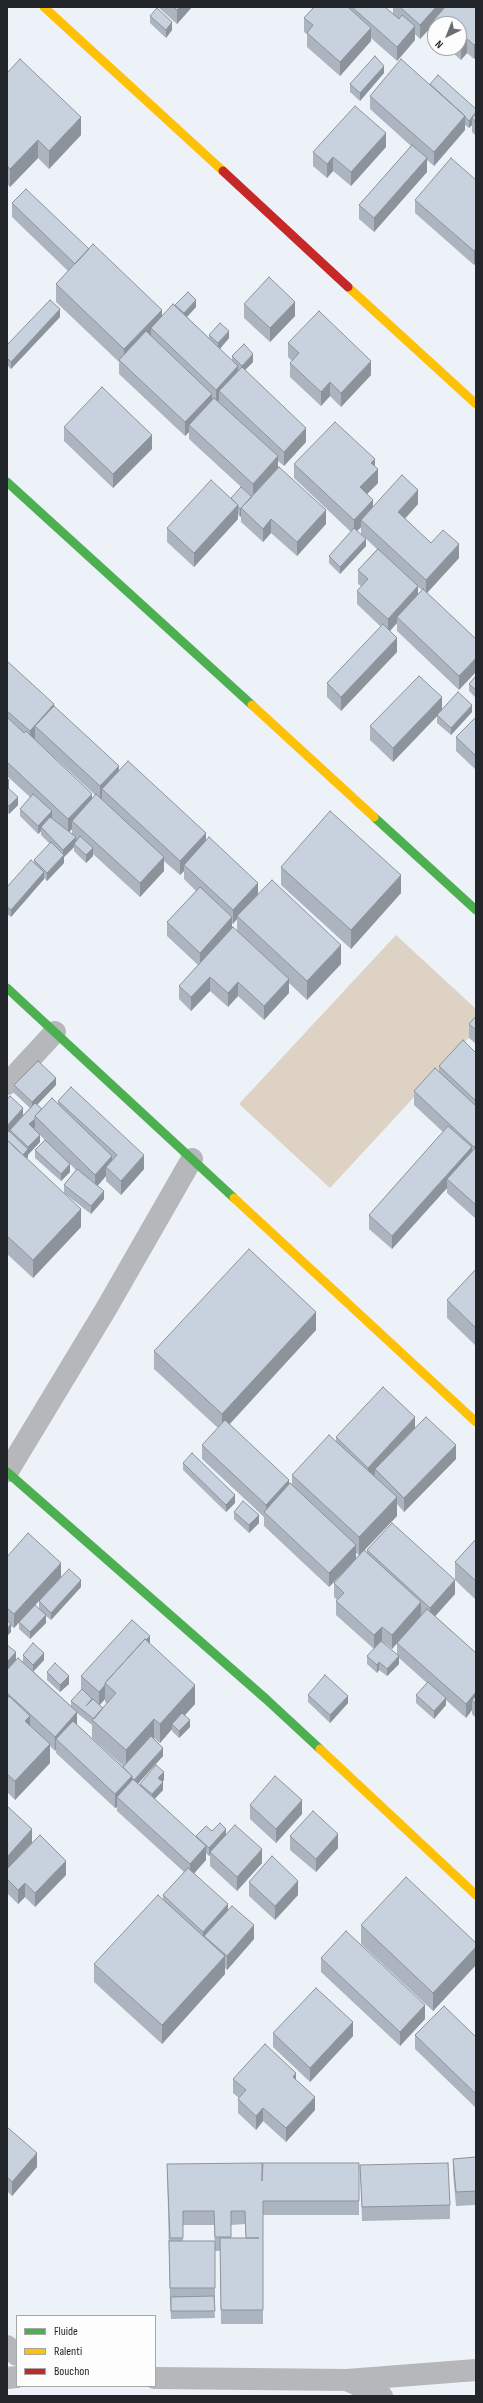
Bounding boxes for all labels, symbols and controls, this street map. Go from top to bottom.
north arrow [427,16,467,56]
text: N [433,38,446,51]
legend [16,2315,156,2387]
text: Fluide [54,2324,78,2339]
text: Ralenti [54,2344,82,2359]
text: Bouchon [54,2364,89,2379]

